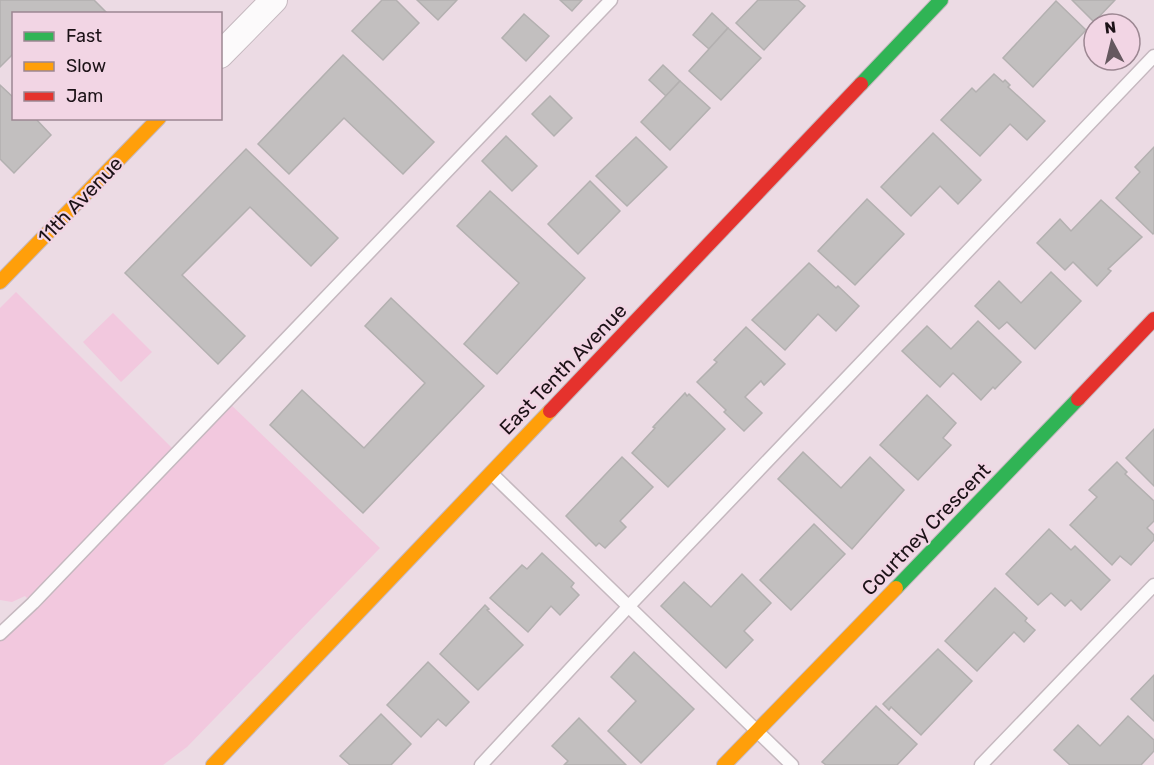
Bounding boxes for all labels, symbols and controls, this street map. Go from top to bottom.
legend [12,12,222,120]
north arrow [1082,12,1142,72]
text: N [1103,17,1117,38]
text: Fast [66,25,102,47]
text: Slow [66,55,106,77]
text: Jam [66,85,103,107]
street label: 11th Avenue [33,152,127,248]
street label: East Tenth Avenue [494,299,632,439]
street label: Courtney Crescent [857,458,995,600]

